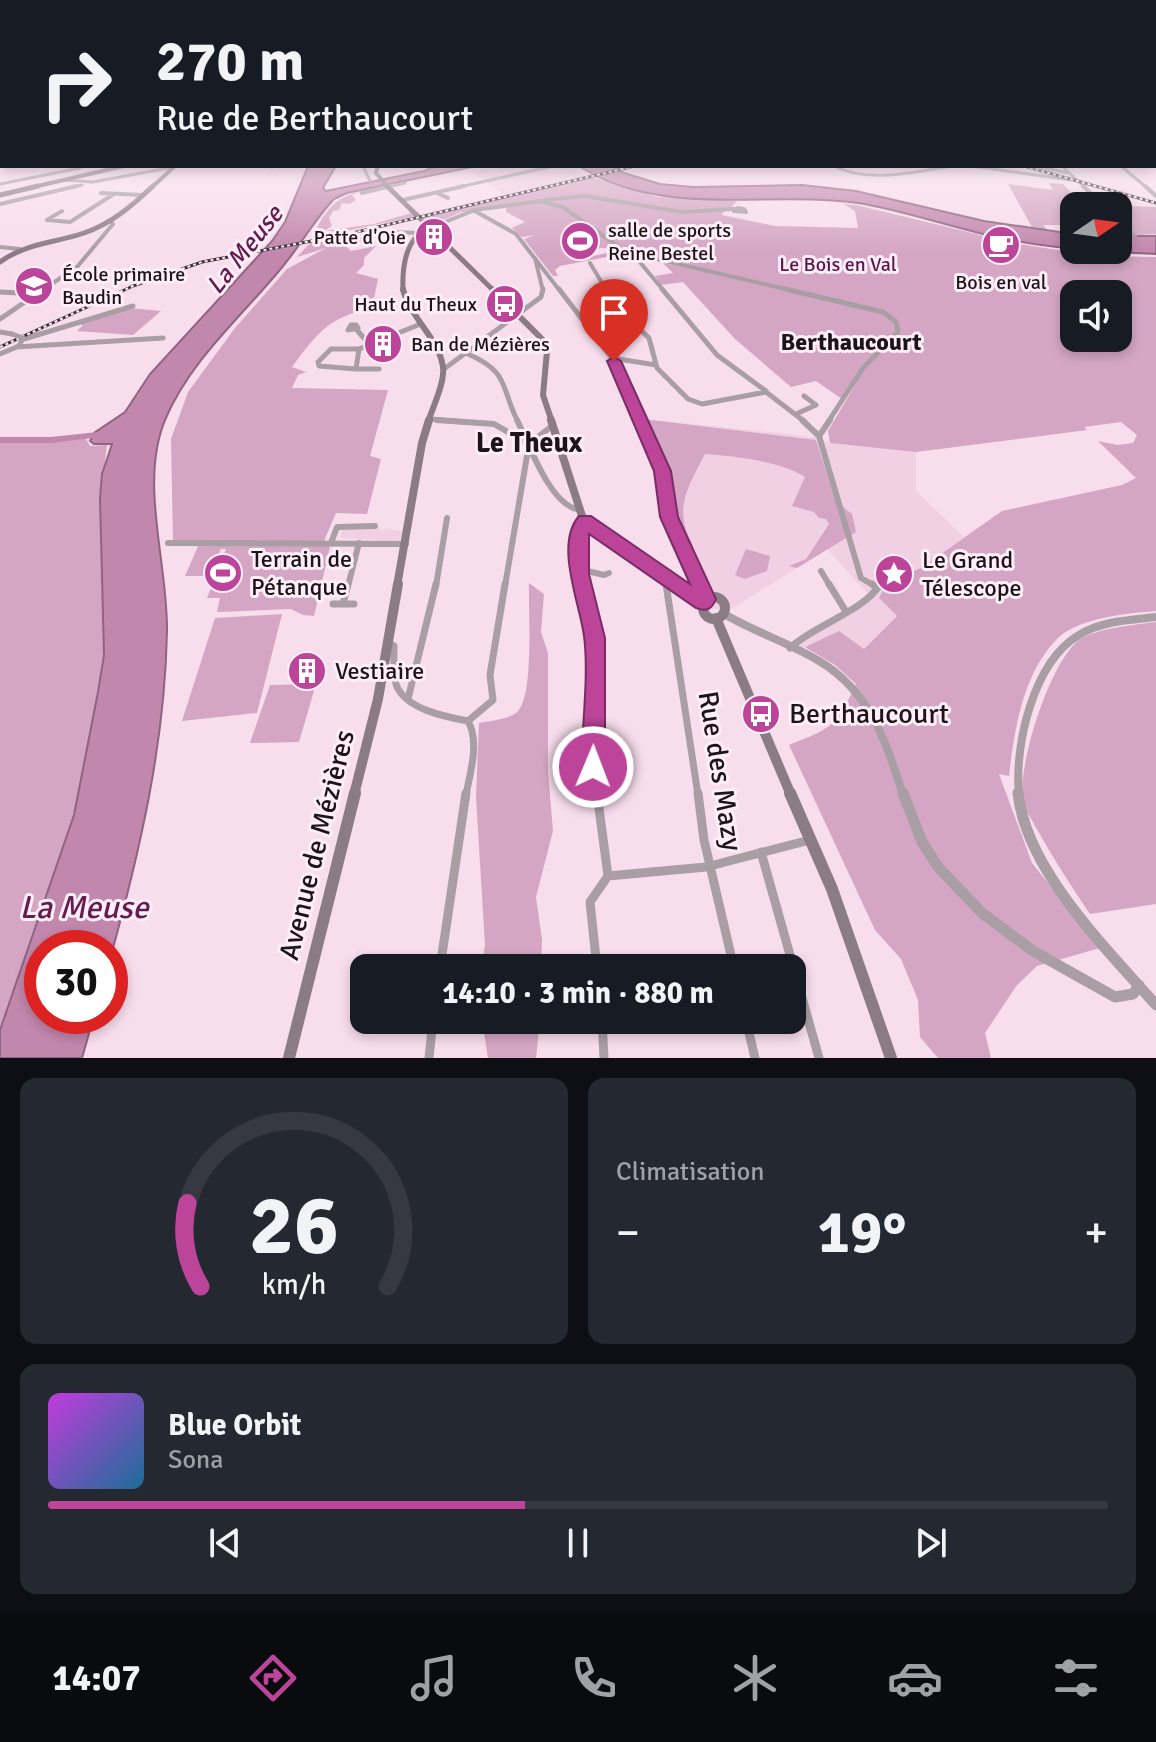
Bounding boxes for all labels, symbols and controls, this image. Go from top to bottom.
text: 270 m [156,27,304,96]
icon: right [24,32,128,136]
text: Rue de Berthaucourt [156,96,473,141]
north arrow [1060,192,1132,264]
map controls [1060,192,1132,352]
water label: La Meuse [200,198,292,301]
building icon: Patte d'Oie [413,216,455,258]
place label: salle de sports Reine Bestel [608,218,731,266]
sports icon: salle de sports Reine Bestel [559,220,601,262]
cafe icon: Bois en val [980,224,1022,266]
place label: Patte d'Oie [314,225,406,250]
park label: Le Bois en Val [779,252,897,277]
place label: École primaire Baudin [62,262,185,310]
school or university icon: École primaire Baudin [13,265,55,307]
place label: Bois en val [955,270,1047,295]
pin [580,279,648,361]
button: sound [1060,280,1132,352]
bus stop icon: Haut du Theux [484,283,526,325]
icon: arrive [592,291,636,335]
place label: Haut du Theux [354,292,477,317]
building icon: Ban de Mézières [362,323,404,365]
district label: Berthaucourt [781,327,921,357]
place label: Ban de Mézières [411,332,550,357]
district label: Le Theux [476,426,583,460]
place label: Terrain de Pétanque [251,544,352,602]
place label: Le Grand Télescope [922,545,1022,603]
sports icon: Terrain de Pétanque [202,552,244,594]
place icon: Le Grand Télescope [873,553,915,595]
building icon: Vestiaire [286,650,328,692]
place label: Vestiaire [335,656,424,686]
street label: Rue des Mazy [691,689,749,853]
bus stop icon: Berthaucourt [740,693,782,735]
place label: Berthaucourt [789,697,949,731]
position arrow [551,725,635,809]
street label: Avenue de Mézières [272,727,362,963]
water label: La Meuse [19,888,150,927]
speed limit sign: 30 [24,930,128,1034]
text: 14:10 · 3 min · 880 m [442,975,714,1012]
text: Climatisation [616,1156,765,1188]
text: 26 [249,1175,339,1277]
text: 19° [818,1196,906,1270]
text: − [616,1206,640,1260]
text: + [1084,1206,1108,1260]
text: km/h [262,1267,326,1302]
text: Blue Orbit [168,1407,301,1444]
text: Sona [168,1444,223,1476]
icon: previous [203,1521,247,1565]
icon: pause [556,1521,600,1565]
icon: next [909,1521,953,1565]
icon: directions [245,1650,301,1706]
icon: music [406,1650,462,1706]
icon: phone [566,1650,622,1706]
icon: climate [727,1650,783,1706]
icon: car [887,1650,943,1706]
icon: filters [1048,1650,1104,1706]
text: 14:07 [52,1656,141,1701]

